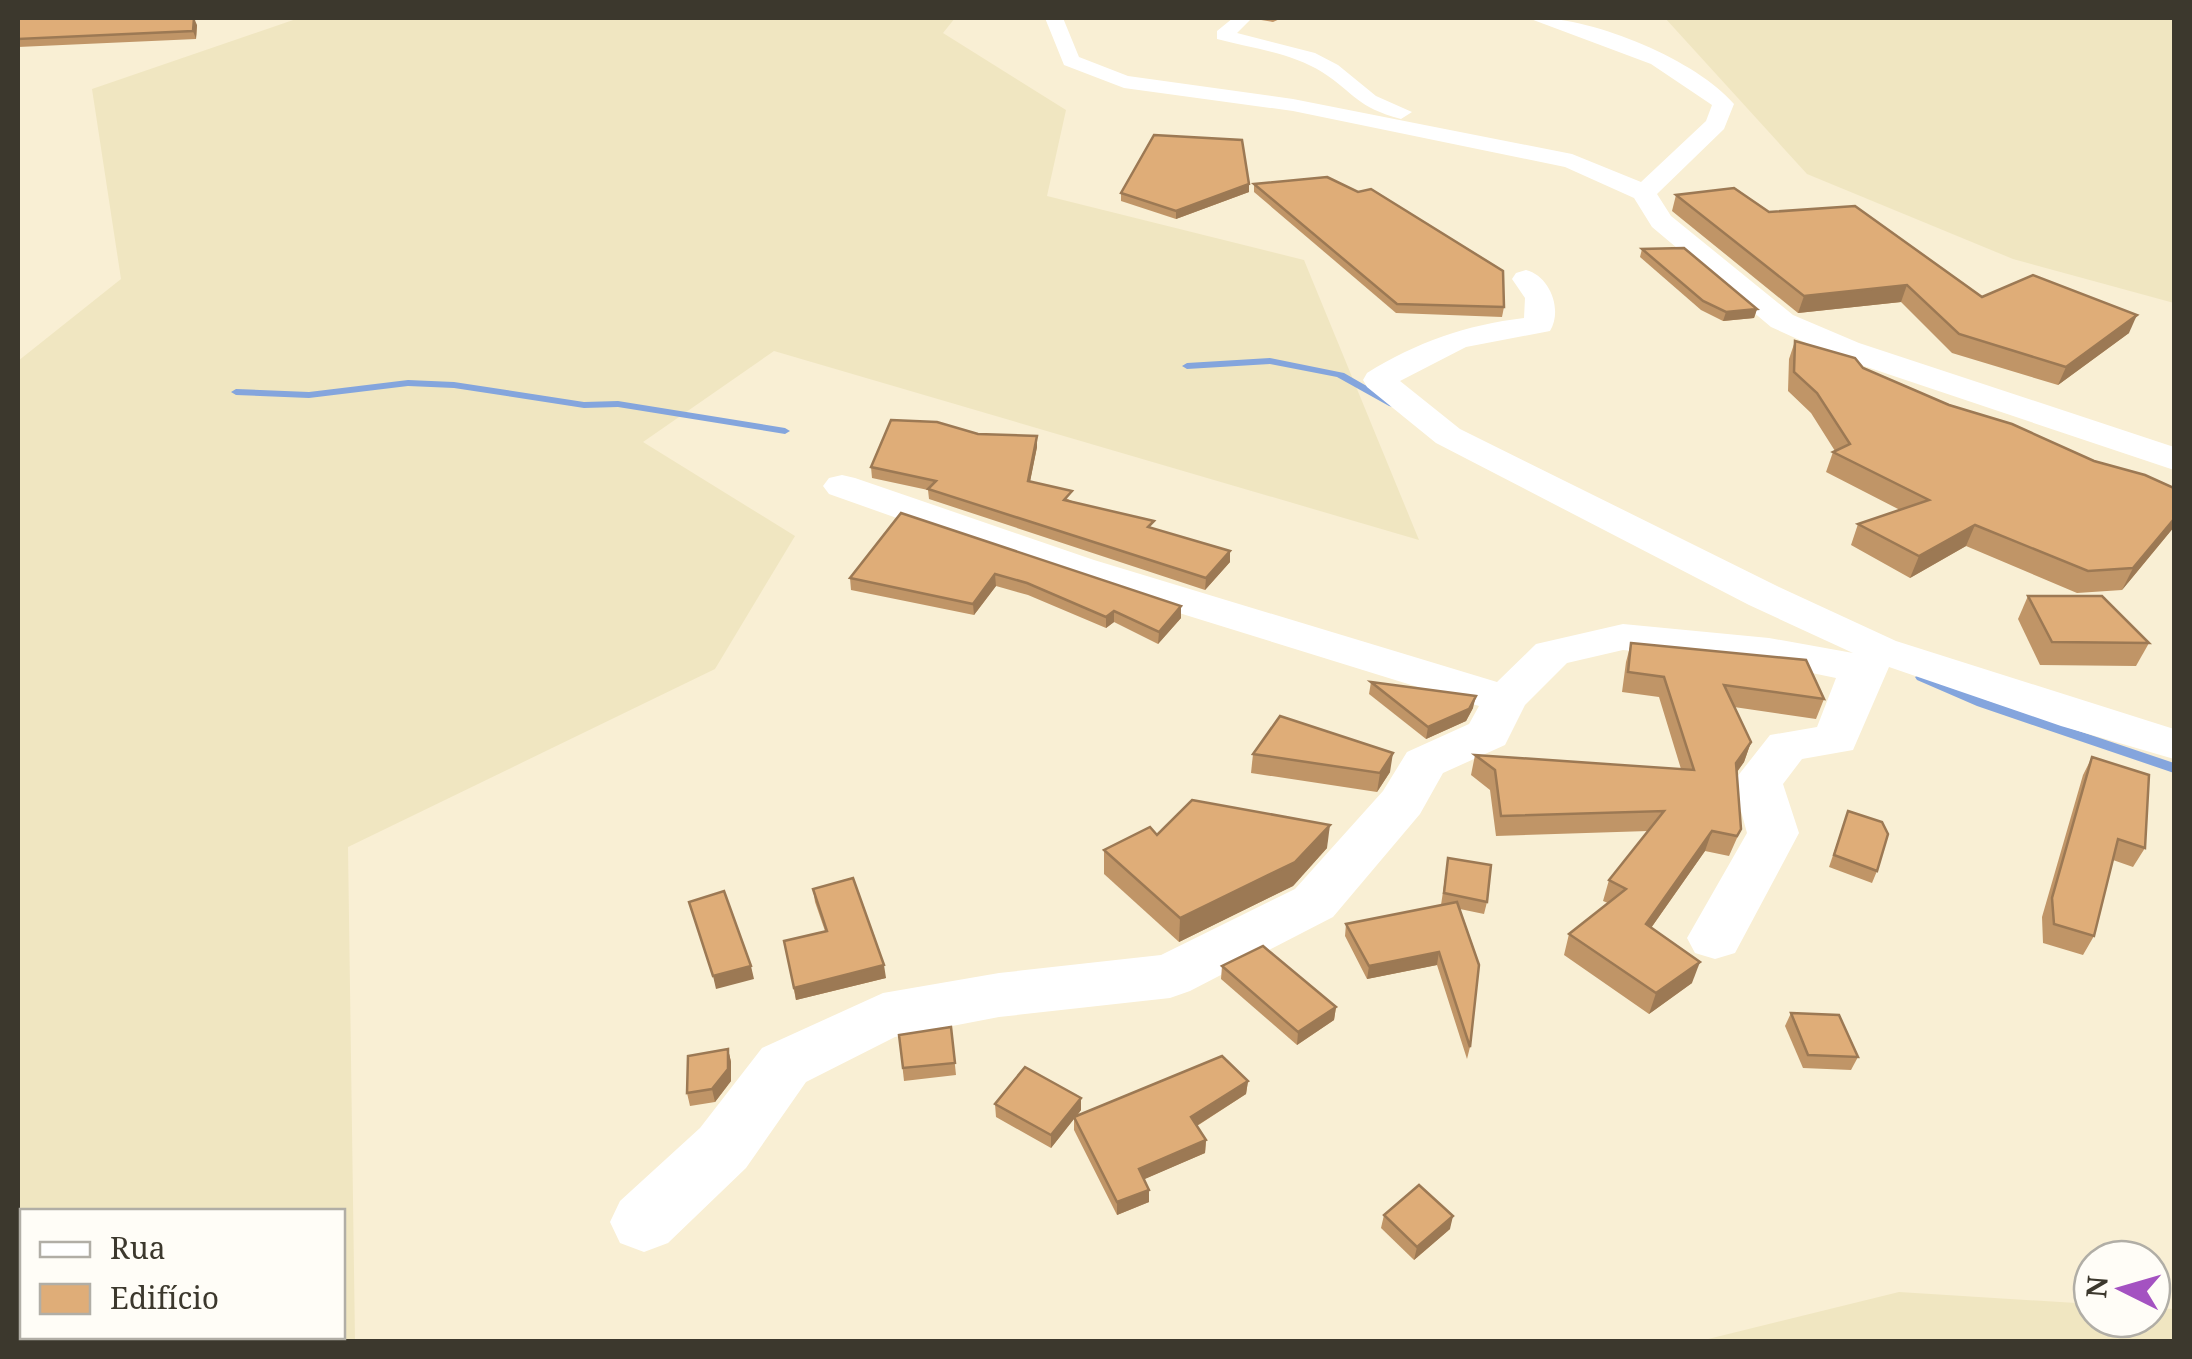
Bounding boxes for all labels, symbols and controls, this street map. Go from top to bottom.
legend [20,1209,345,1339]
text: Rua [110,1227,166,1268]
north arrow [2072,1239,2172,1339]
text: N [2076,1274,2116,1299]
text: Edifício [110,1277,219,1318]

